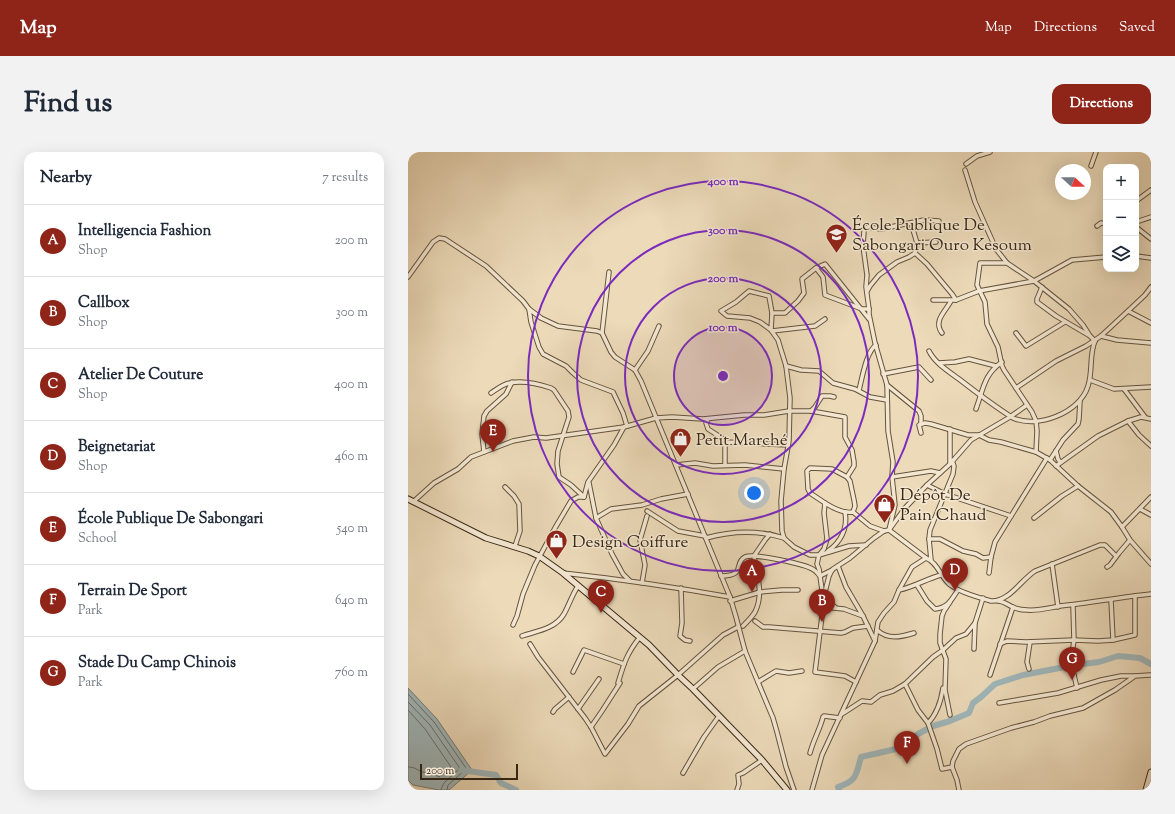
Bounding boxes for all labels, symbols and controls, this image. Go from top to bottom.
text: Map [20,15,57,42]
text: Map [985,18,1012,38]
text: Directions [1034,18,1097,38]
text: Saved [1119,18,1155,38]
text: Find us [24,84,112,124]
button: Directions [1052,84,1151,124]
north arrow [1055,164,1091,200]
map controls [1103,164,1139,272]
button: + [1103,164,1139,200]
text: Nearby [40,166,92,190]
text: 7 results [322,169,368,187]
text: 400 m [706,173,739,191]
button: − [1103,200,1139,236]
place label: École Publique De Sabongari Ouro Kesoum [852,214,1032,258]
text: Intelligencia Fashion [78,221,211,242]
school or university icon: École Publique De Sabongari Ouro Kesoum [824,221,850,254]
text: 300 m [708,222,738,240]
text: A [48,232,58,250]
text: 200 m [335,232,368,250]
button: layers [1103,236,1139,272]
text: Shop [78,242,107,260]
text: 200 m [708,270,738,288]
text: Callbox [78,293,130,314]
text: B [49,304,57,322]
text: 300 m [336,304,368,322]
text: Shop [78,314,107,332]
text: 100 m [707,319,738,337]
text: Atelier De Couture [78,365,203,386]
centre of rings [716,369,730,383]
text: C [48,376,58,394]
text: 400 m [334,376,368,394]
text: Shop [78,386,107,404]
pin: E [480,419,506,452]
shop icon: Petit Marché [667,426,693,459]
place label: Petit Marché [696,429,788,453]
text: Beignetariat [78,437,155,458]
text: D [48,448,58,466]
text: 460 m [335,448,368,466]
text: Shop [78,458,107,476]
your location [744,483,764,503]
place label: Dépôt De Pain Chaud [900,484,987,528]
shop icon: Dépôt De Pain Chaud [871,491,897,524]
text: École Publique De Sabongari [78,509,263,530]
text: E [49,520,57,538]
text: 540 m [337,520,368,538]
shop icon: Design Coiffure [544,528,570,561]
text: School [78,530,117,548]
place label: Design Coiffure [572,531,689,555]
pin: D [942,558,968,591]
pin: A [739,559,765,592]
pin: C [588,580,614,613]
text: Terrain De Sport [78,581,187,602]
pin: B [809,589,835,622]
text: F [49,592,57,610]
text: 640 m [335,592,368,610]
text: Park [78,602,103,620]
pin: G [1059,647,1085,680]
text: Stade Du Camp Chinois [78,653,236,674]
text: G [48,664,58,682]
text: 760 m [335,664,368,682]
text: Park [78,674,103,692]
pin: F [894,731,920,764]
scale bar [420,762,518,781]
text: 200 m [426,763,454,779]

